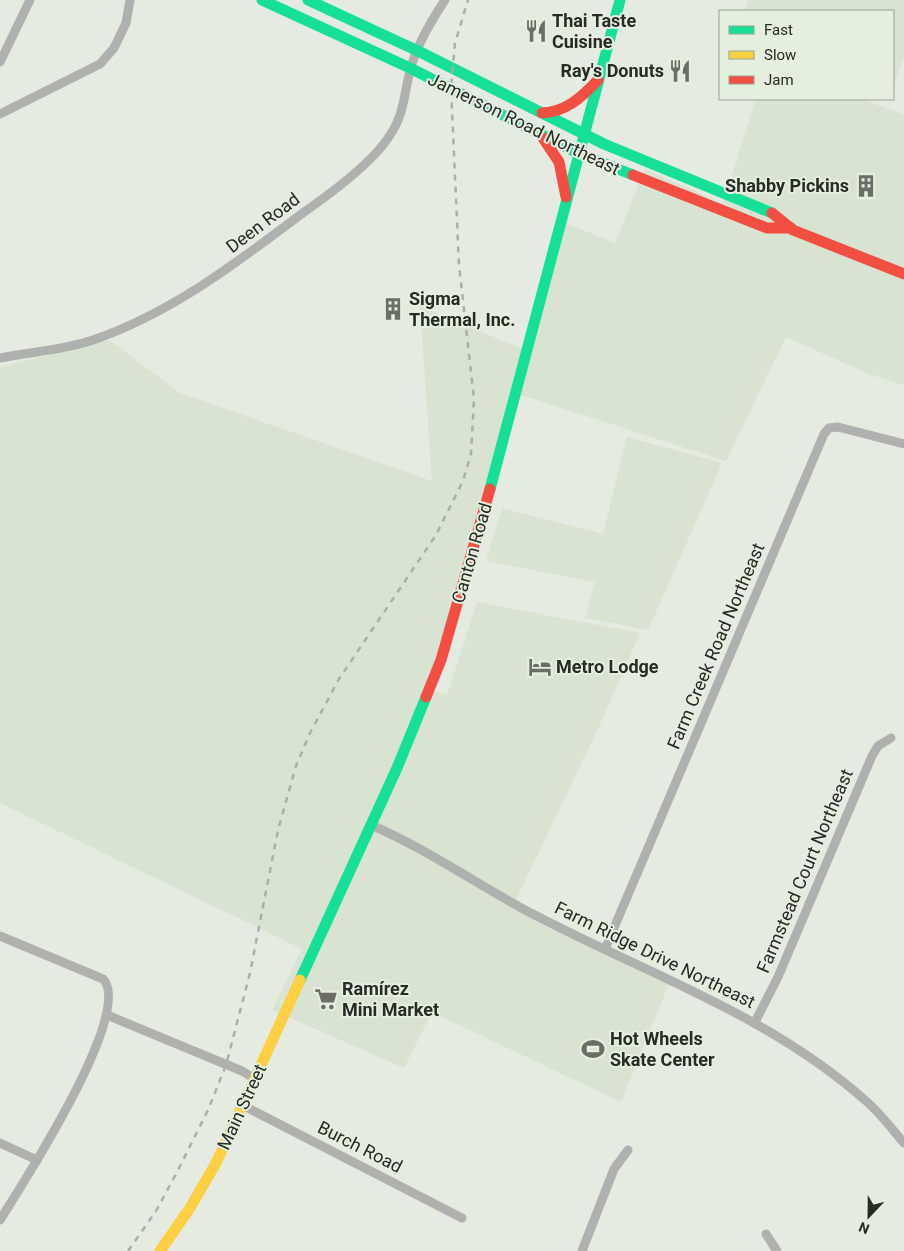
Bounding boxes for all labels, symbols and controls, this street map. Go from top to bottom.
place label: Thai Taste Cuisine [552,10,636,52]
legend [719,10,894,100]
restaurant icon: Thai Taste Cuisine [523,18,549,44]
text: Fast [764,21,793,39]
text: Slow [764,46,796,64]
restaurant icon: Ray's Donuts [667,58,693,84]
place label: Ray's Donuts [561,60,664,81]
street label: Jamerson Road Northeast [425,68,624,179]
text: Jam [764,71,794,89]
building icon: Shabby Pickins [853,173,879,199]
place label: Shabby Pickins [725,175,849,196]
street label: Deen Road [222,188,304,257]
place label: Sigma Thermal, Inc. [409,288,515,330]
building icon: Sigma Thermal, Inc. [380,296,406,322]
street label: Canton Road [447,500,496,605]
street label: Farm Creek Road Northeast [663,540,769,752]
hotel icon: Metro Lodge [527,654,553,680]
place label: Metro Lodge [556,656,659,677]
street label: Farmstead Court Northeast [752,766,857,976]
street label: Farm Ridge Drive Northeast [552,897,759,1012]
place label: Ramírez Mini Market [342,978,439,1020]
supermarket icon: Ramírez Mini Market [313,986,339,1012]
place label: Hot Wheels Skate Center [610,1028,715,1070]
sports icon: Hot Wheels Skate Center [580,1036,606,1062]
street label: Main Street [213,1061,271,1153]
street label: Burch Road [314,1116,406,1177]
north arrow [844,1191,894,1241]
text: N [857,1219,872,1237]

